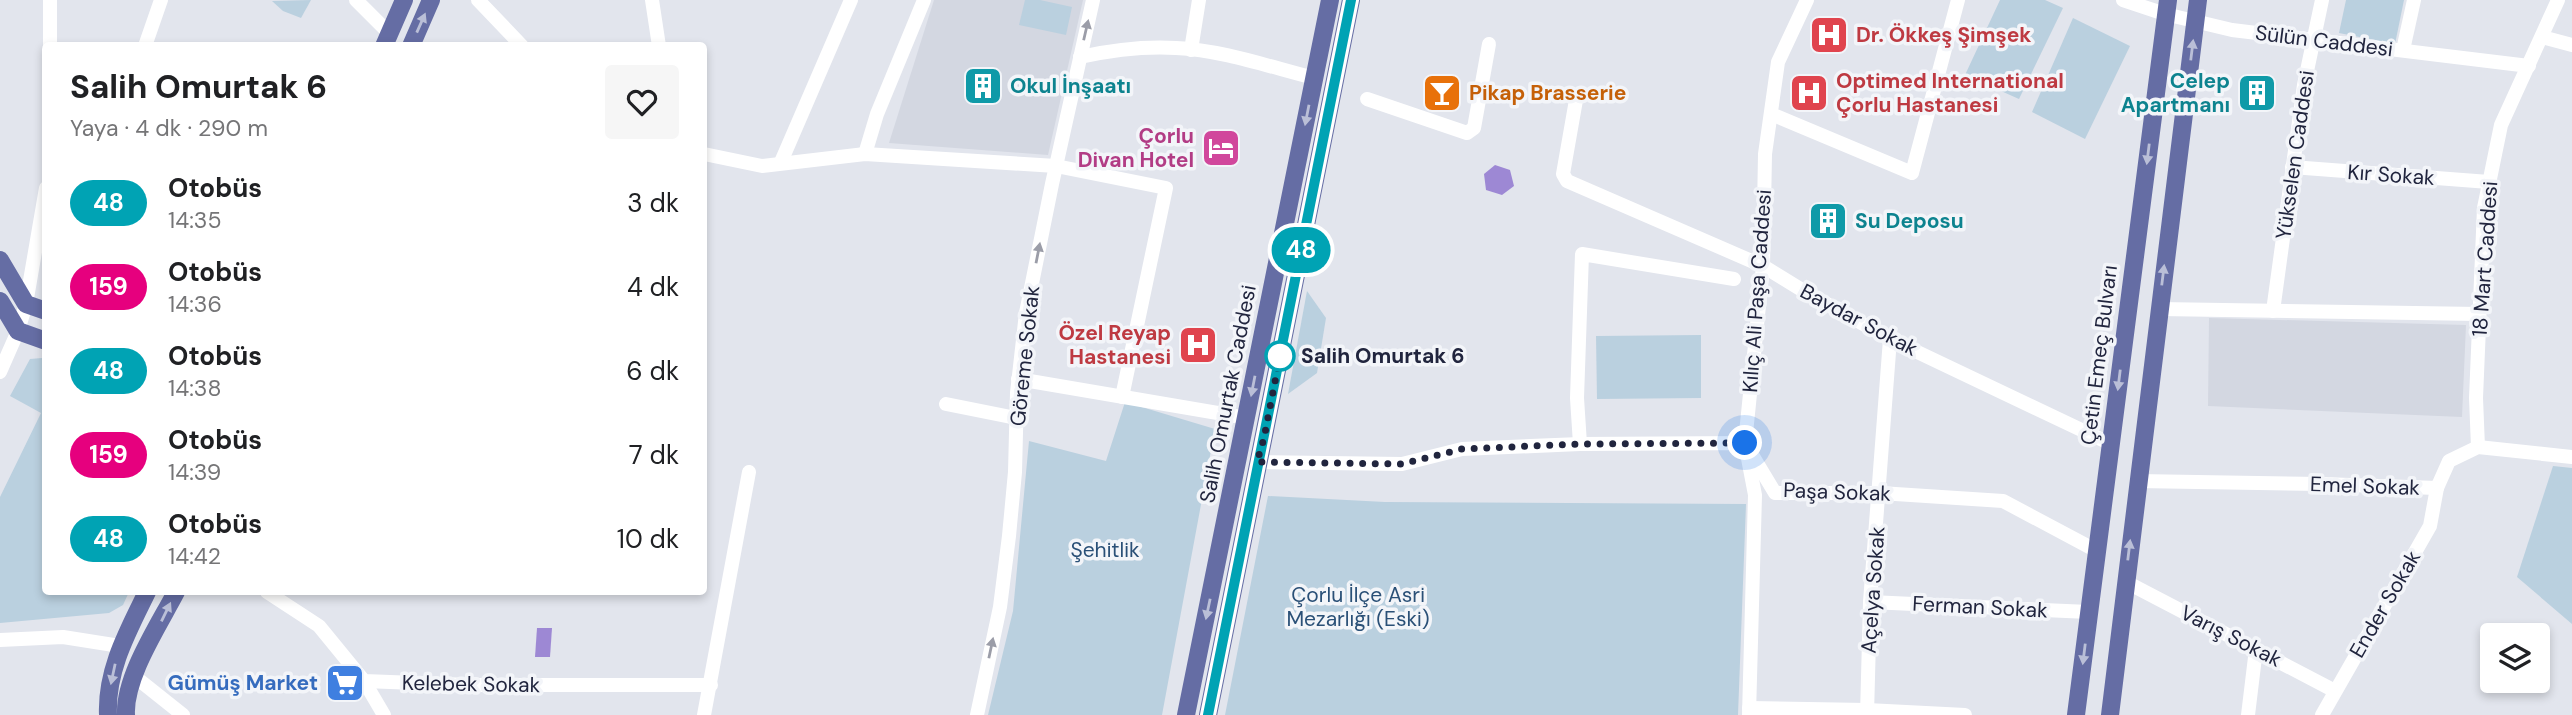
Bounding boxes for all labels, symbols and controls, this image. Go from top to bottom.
one-way arrow [415,13,427,33]
hospital icon: Dr. Ökkeş Şimşek [1808,14,1850,56]
one-way arrow [1081,19,1092,41]
street label: Sülün Caddesi [2254,19,2394,63]
place label: Dr. Ökkeş Şimşek [1856,21,2031,49]
one-way arrow [2186,39,2197,61]
text: Salih Omurtak 6 [70,65,327,108]
button: heart [605,65,679,139]
building icon: Okul İnşaatı [962,65,1004,107]
place label: Optimed International Çorlu Hastanesi [1836,67,2064,119]
place label: Celep Apartmanı [2121,67,2230,119]
street label: Yükselen Caddesi [2269,69,2321,241]
place label: Okul İnşaatı [1010,72,1131,100]
bar icon: Pikap Brasserie [1421,72,1463,114]
hospital icon: Optimed International Çorlu Hastanesi [1788,72,1830,114]
building icon: Celep Apartmanı [2236,72,2278,114]
place label: Pikap Brasserie [1469,79,1626,107]
one-way arrow [1301,104,1312,126]
text: Yaya · 4 dk · 290 m [70,113,268,143]
place label: Çorlu Divan Hotel [1078,122,1194,174]
hotel icon: Çorlu Divan Hotel [1200,127,1242,169]
one-way arrow [2142,143,2153,165]
street label: Kır Sokak [2346,158,2436,192]
text: Otobüs [168,171,262,205]
street label: 18 Mart Caddesi [2466,180,2504,338]
text: 3 dk [627,186,679,220]
text: 48 [93,187,124,218]
street label: Kılıç Ali Paşa Caddesi [1736,189,1778,393]
building icon: Su Deposu [1807,200,1849,242]
text: 14:35 [168,205,221,235]
place label: Su Deposu [1855,207,1964,235]
line badge: 48 [1270,227,1332,273]
text: 48 [1286,234,1316,265]
one-way arrow [1033,242,1044,264]
text: Otobüs [168,255,262,289]
street label: Çetin Emeç Bulvarı [2074,263,2124,447]
one-way arrow [2158,264,2169,286]
text: 4 dk [627,270,679,304]
text: 159 [89,271,128,302]
street label: Baydar Sokak [1795,277,1923,363]
street label: Salih Omurtak Caddesi [1193,283,1263,505]
street label: Göreme Sokak [1004,284,1046,428]
text: 14:36 [168,289,222,319]
place label: Özel Reyap Hastanesi [1058,319,1171,371]
hospital icon: Özel Reyap Hastanesi [1177,324,1219,366]
text: Otobüs [168,339,262,373]
marker: Salih Omurtak 6 [1265,341,1295,371]
place label: Salih Omurtak 6 [1301,342,1465,370]
text: 6 dk [626,354,679,388]
text: 48 [93,355,124,386]
one-way arrow [2113,369,2124,391]
text: 14:38 [168,373,221,403]
one-way arrow [1248,375,1259,397]
text: Otobüs [168,423,262,457]
your location [1727,425,1762,460]
text: 7 dk [629,438,679,472]
text: 159 [89,439,128,470]
text: 14:39 [168,457,221,487]
street label: Emel Sokak [2310,470,2421,502]
street label: Paşa Sokak [1783,476,1892,508]
text: Otobüs [168,507,262,541]
text: 10 dk [617,522,679,556]
text: 48 [93,523,124,554]
street label: Açelya Sokak [1855,525,1891,654]
park label: Şehitlik [1070,536,1140,564]
one-way arrow [2124,539,2135,561]
text: 14:42 [168,541,221,571]
street label: Ender Sokak [2343,545,2427,663]
park label: Çorlu İlçe Asri Mezarlığı (Eski) [1286,581,1430,633]
street label: Ferman Sokak [1912,589,2049,625]
one-way arrow [1202,598,1213,620]
street label: Varış Sokak [2176,599,2287,674]
one-way arrow [160,602,171,622]
map controls [2480,623,2550,693]
button: layers [2480,623,2550,693]
one-way arrow [985,637,996,659]
one-way arrow [2079,643,2090,665]
supermarket icon: Gümüş Market [324,662,366,704]
one-way arrow [107,663,118,685]
place label: Gümüş Market [168,669,318,697]
street label: Kelebek Sokak [402,669,541,699]

